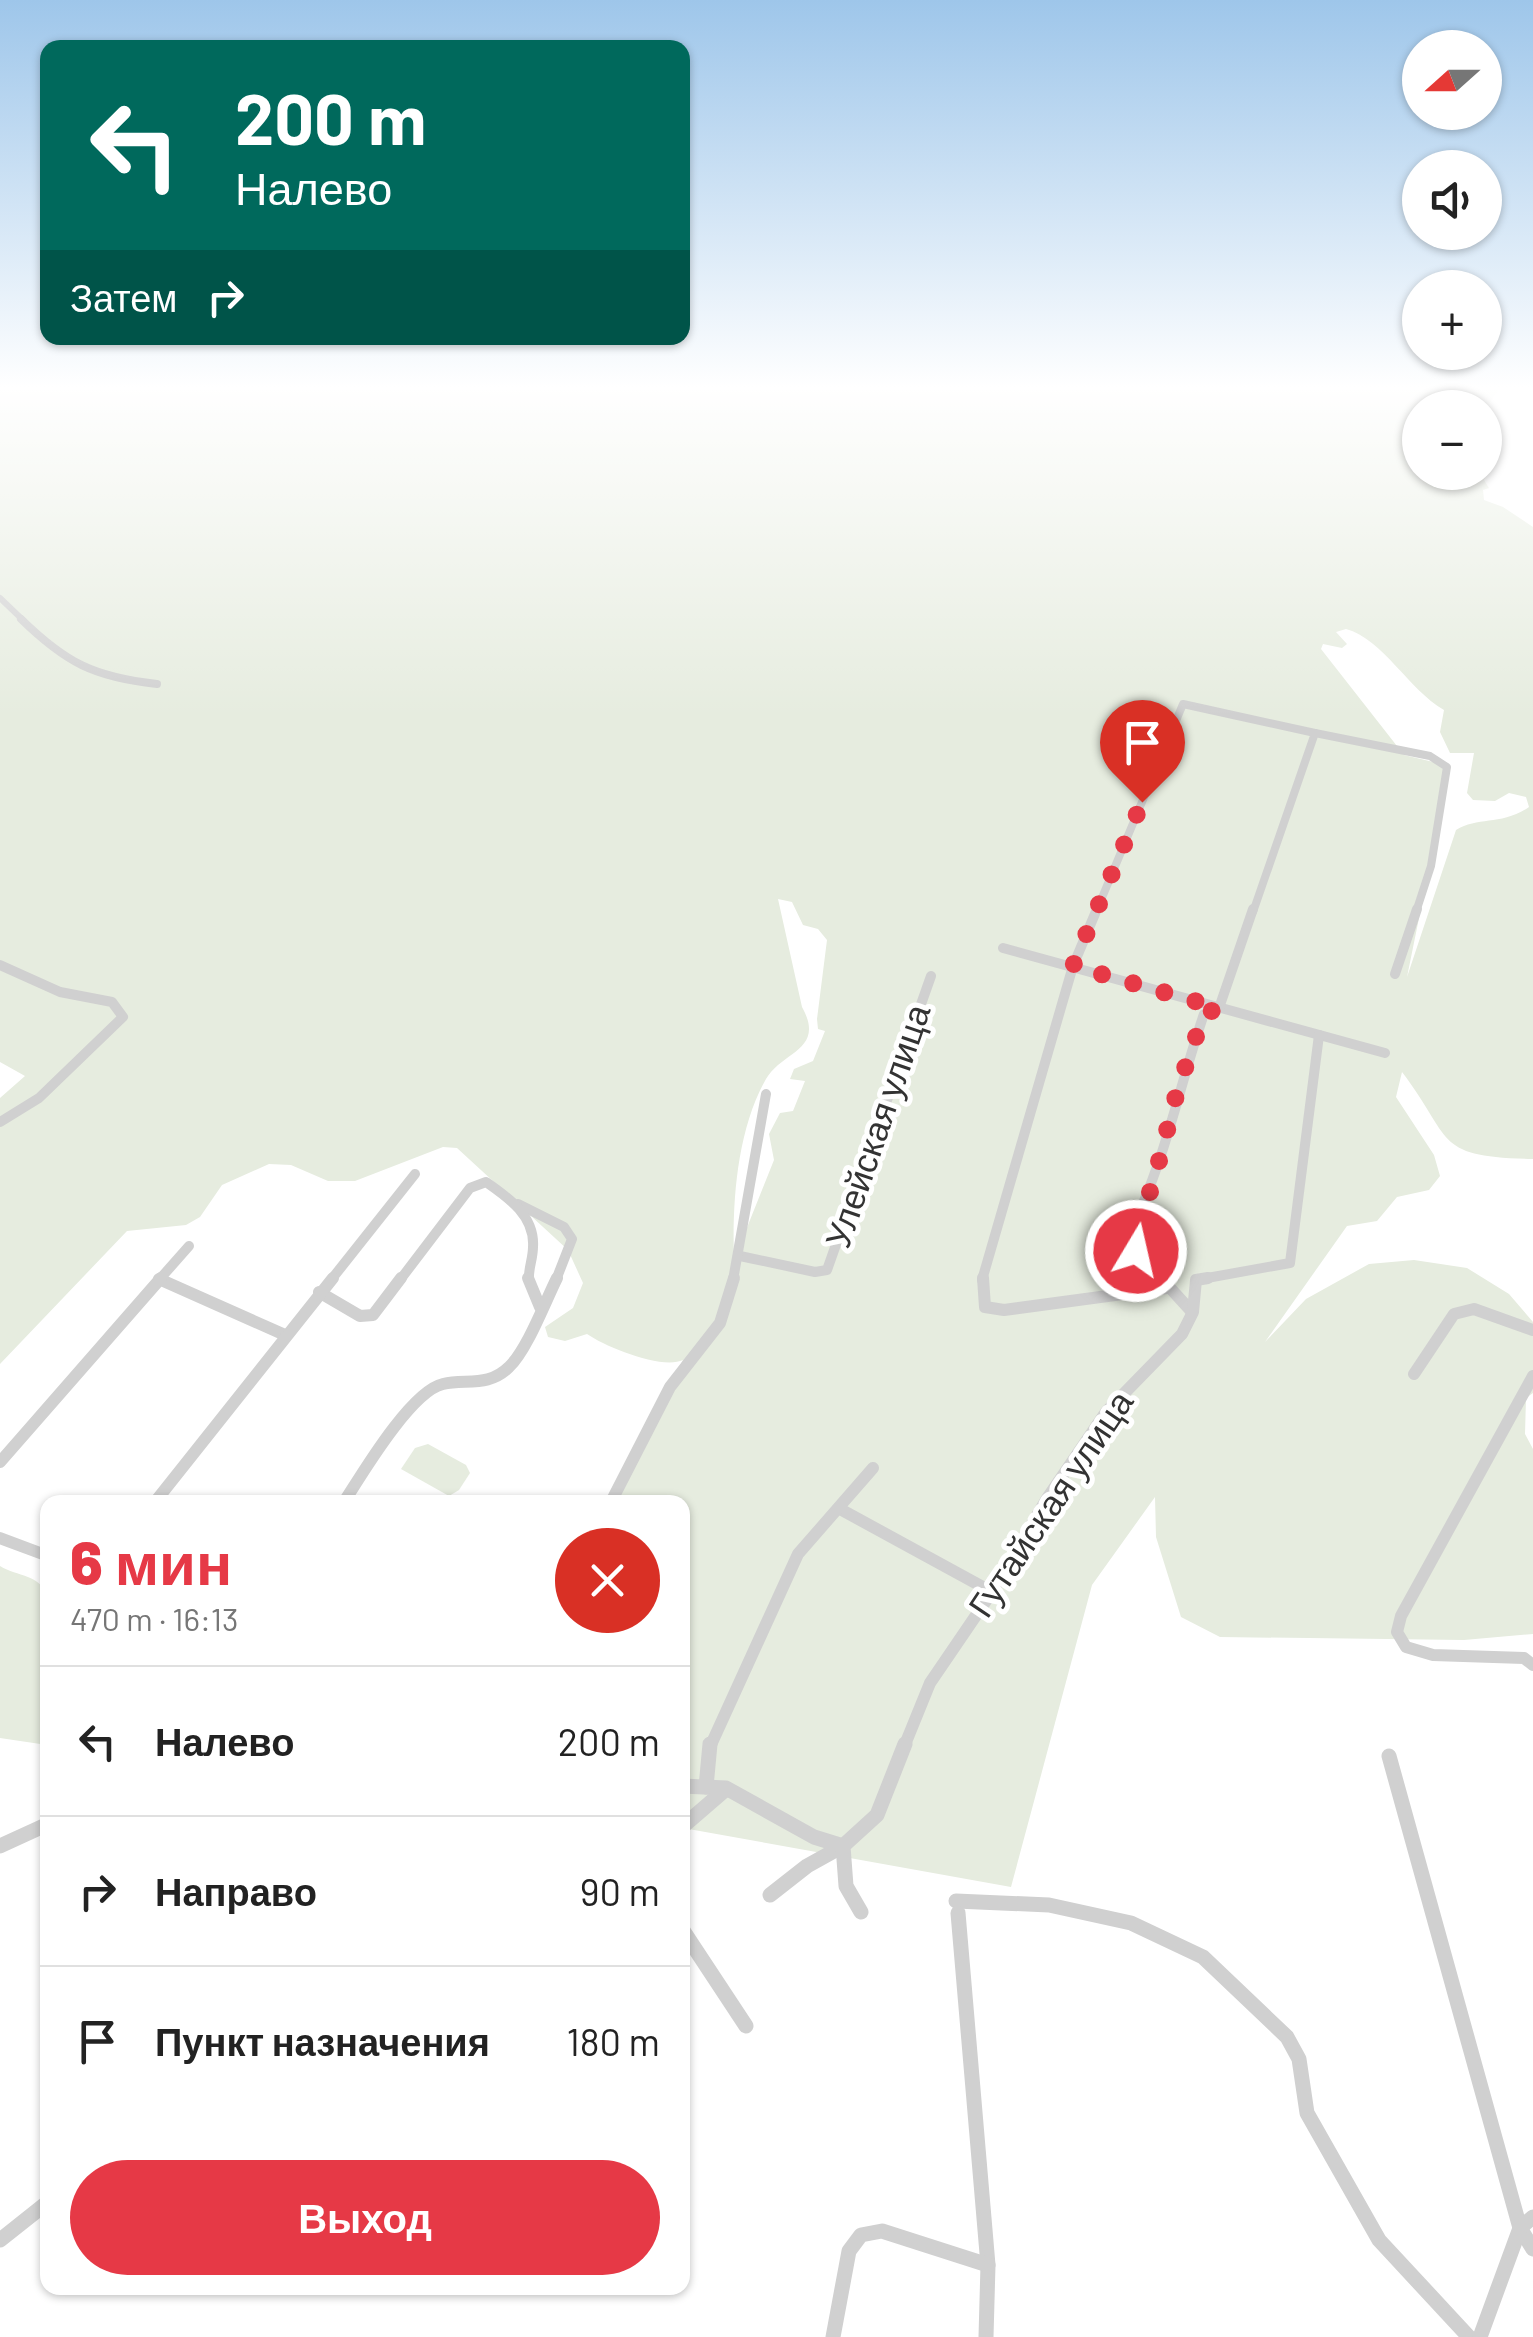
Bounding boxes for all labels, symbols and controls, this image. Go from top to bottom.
north arrow [1402,30,1502,130]
map controls [1402,30,1502,490]
text: 200 m [235,75,426,159]
icon: left [70,80,200,210]
button: sound [1402,150,1502,250]
text: Налево [235,160,392,214]
icon: right [198,270,253,325]
button: + [1402,270,1502,370]
text: Затем [70,274,178,320]
button: − [1402,390,1502,490]
pin [1100,700,1185,803]
icon: arrive [1115,715,1170,770]
street label: Улейская улица [815,998,938,1253]
position arrow [1084,1199,1188,1303]
street label: Гутайская улица [958,1381,1141,1624]
text: 6 мин [70,1525,232,1597]
button: close [555,1528,660,1633]
text: 470 m · 16:13 [70,1599,238,1637]
icon: left [70,1714,125,1769]
text: Налево [155,1718,294,1764]
text: 200 m [558,1718,660,1764]
icon: right [70,1864,125,1919]
text: Направо [155,1868,317,1914]
text: 90 m [580,1868,660,1914]
icon: arrive [70,2014,125,2069]
text: Пункт назначения [155,2018,490,2064]
text: 180 m [566,2018,660,2064]
button: Выход [70,2160,660,2275]

